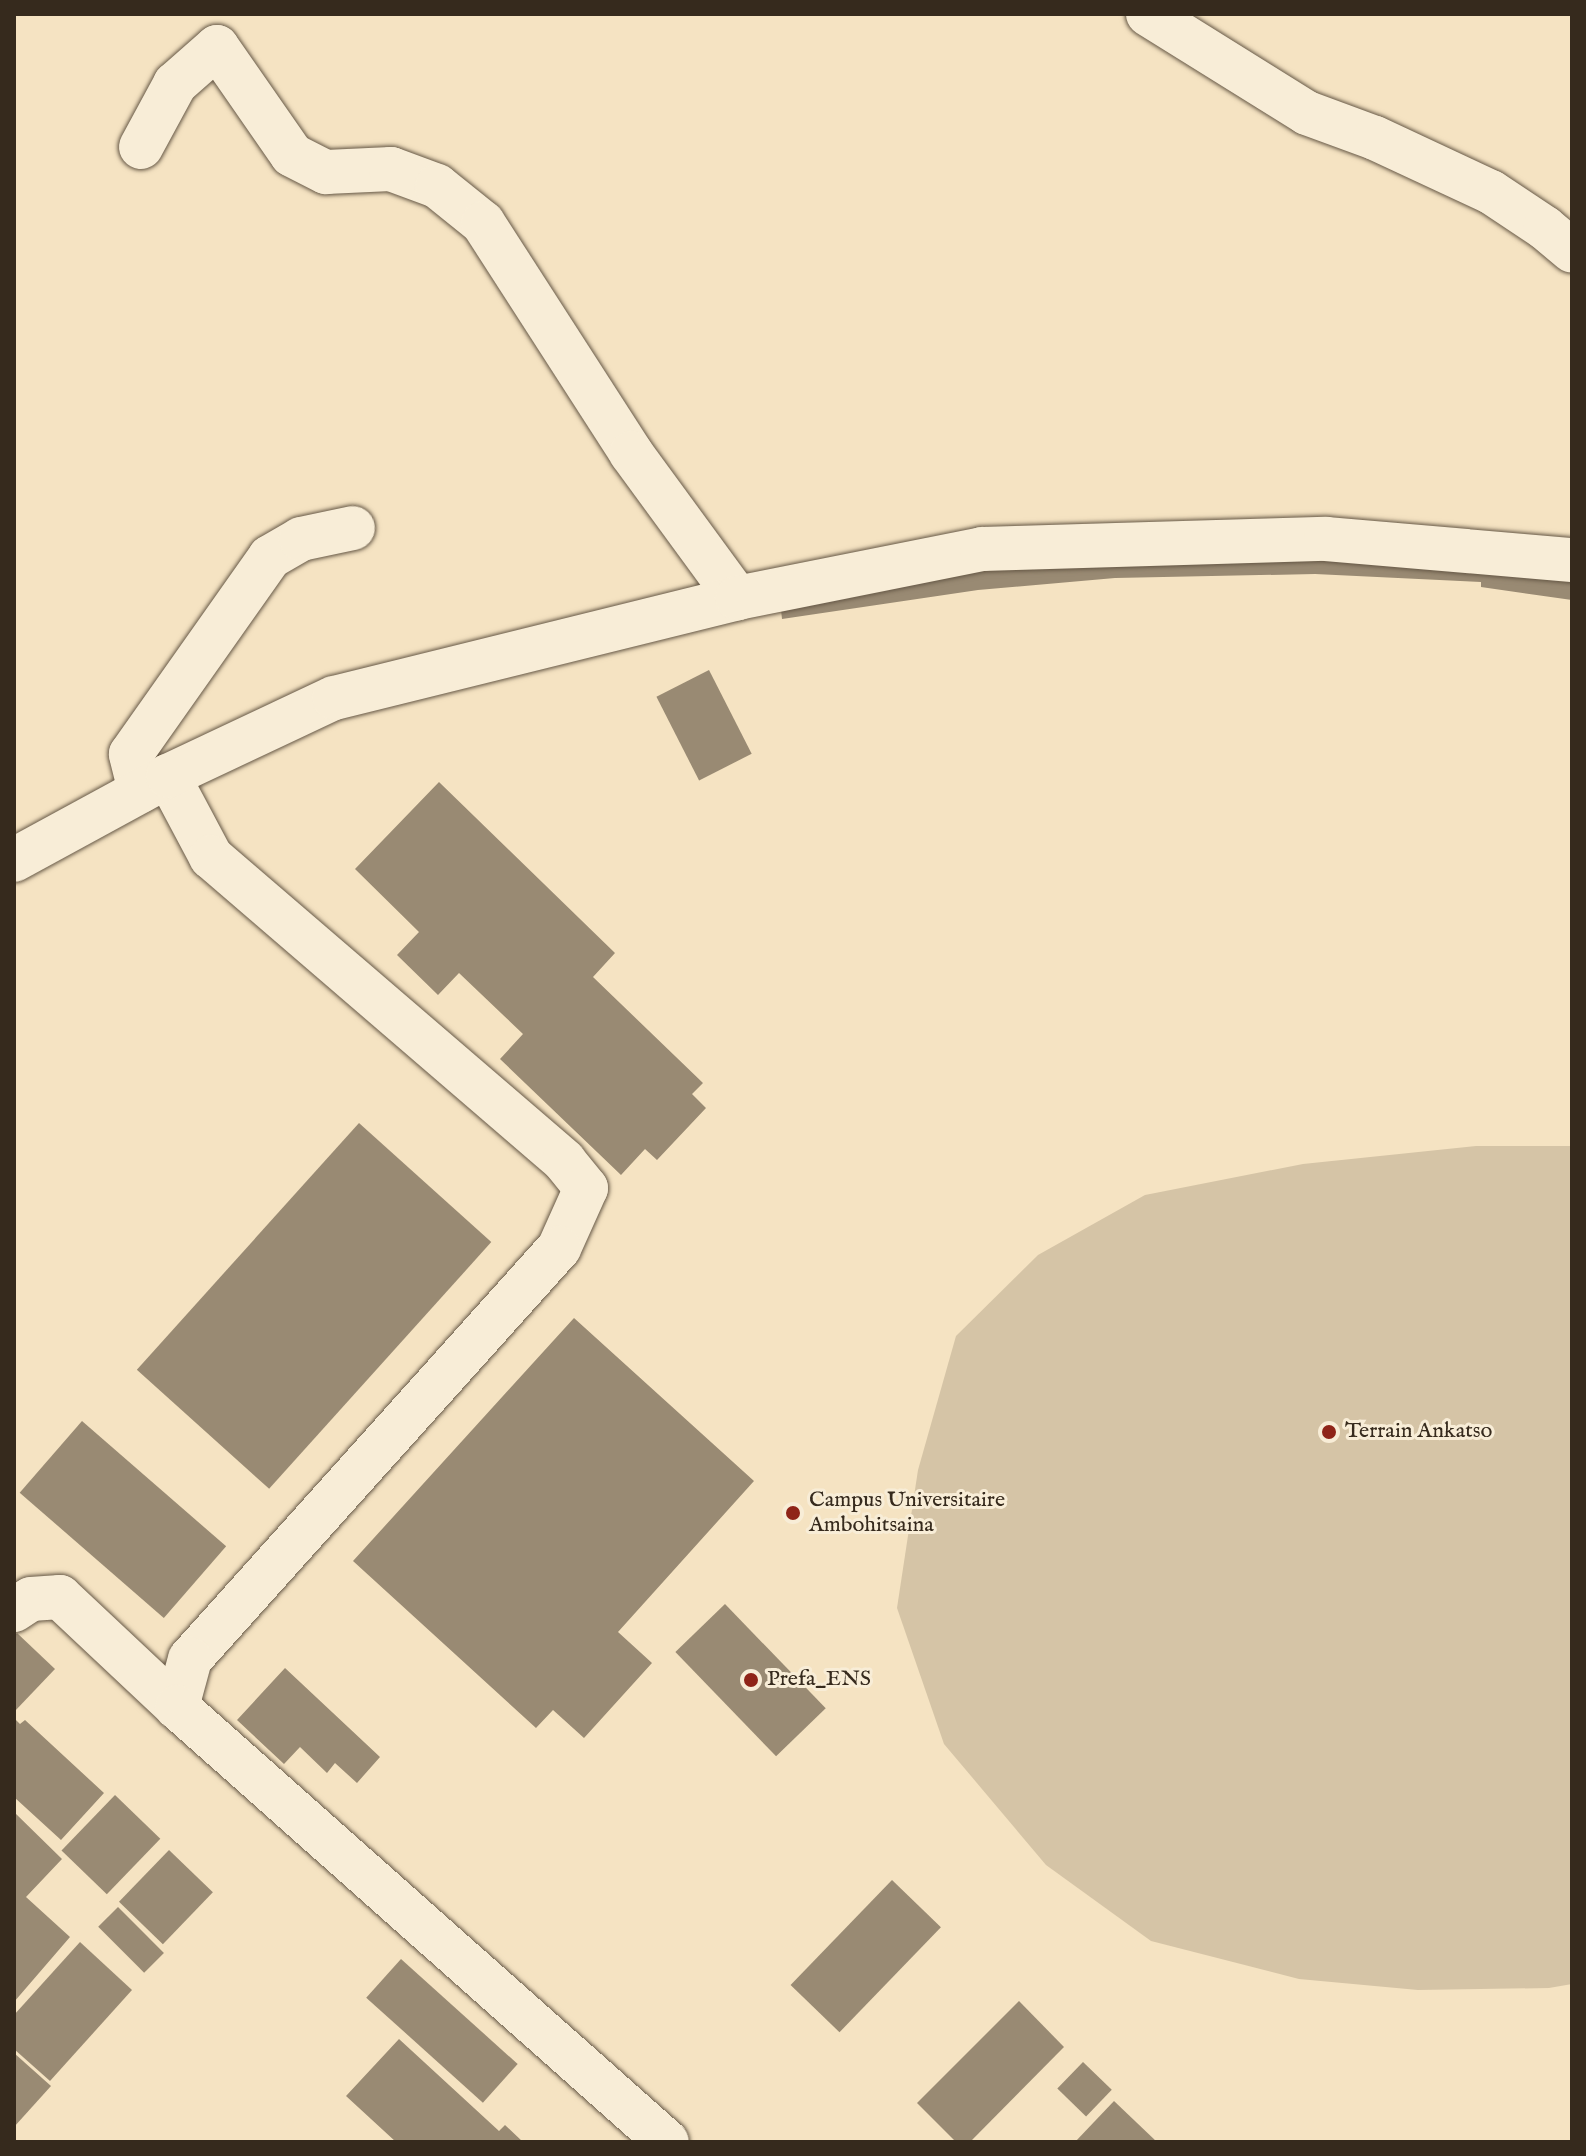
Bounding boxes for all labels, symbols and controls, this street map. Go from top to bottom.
place label: Terrain Ankatso [1345,1419,1492,1445]
marker: Terrain Ankatso [1320,1423,1338,1441]
place label: Campus Universitaire Ambohitsaina [809,1487,1005,1538]
marker: Campus Universitaire Ambohitsaina [784,1504,802,1522]
place label: Prefa_ENS [767,1667,871,1693]
marker: Prefa_ENS [742,1671,760,1689]

